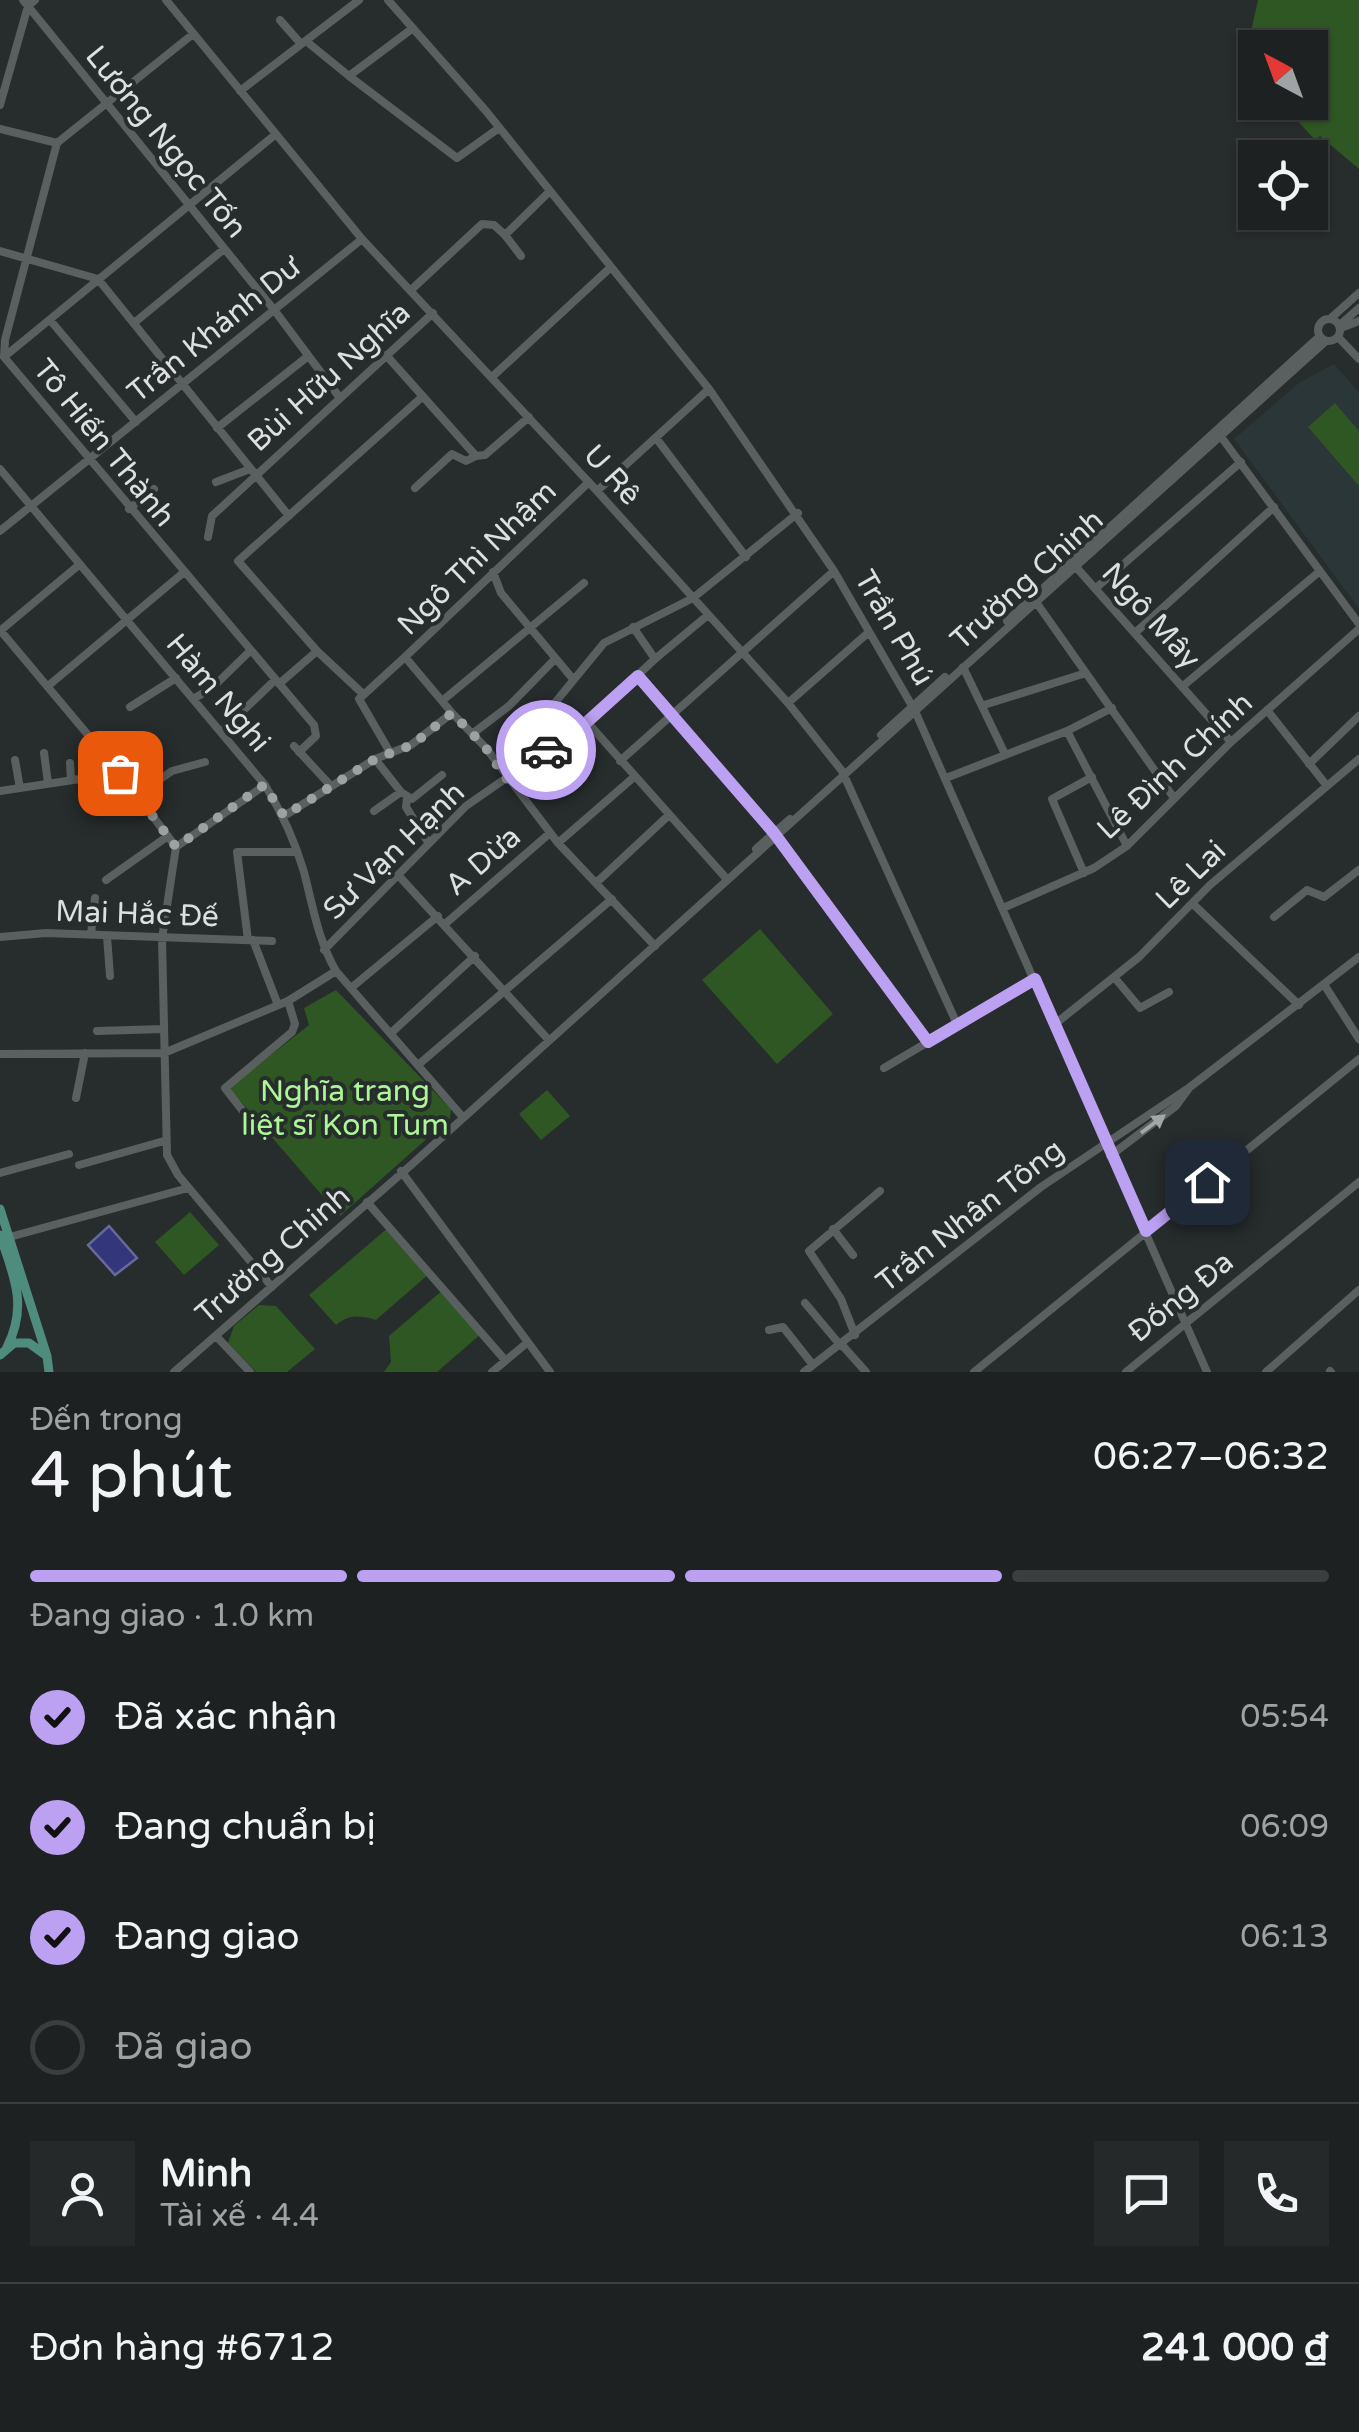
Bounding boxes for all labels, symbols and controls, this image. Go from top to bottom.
north arrow [1238,30,1328,120]
map controls [1238,30,1328,230]
street label: Lương Ngọc Tốn [77,38,255,246]
button: locate [1238,140,1328,230]
street label: Trần Khánh Dư [120,248,310,411]
street label: Bùi Hữu Nghĩa [240,294,418,460]
street label: Tô Hiến Thành [25,352,183,534]
street label: U Rê [575,437,649,513]
street label: Ngô Thì Nhậm [390,473,564,643]
street label: Trường Chinh [943,502,1111,658]
street label: Ngô Mây [1094,555,1208,677]
street label: Trần Phú [846,564,942,692]
street label: Hàm Nghi [158,626,278,760]
street label: Lê Đình Chính [1089,684,1261,848]
courier [496,700,596,800]
icon: car [519,723,574,778]
pin [78,731,163,816]
icon: bag [93,746,148,801]
street label: Sư Vạn Hạnh [315,774,473,928]
street label: A Dừa [438,818,528,904]
street label: Lê Lai [1148,833,1234,917]
street label: Mai Hắc Đế [55,893,219,935]
park label: Nghĩa trang liệt sĩ Kon Tum [241,1073,449,1144]
one-way arrow [1140,1115,1166,1135]
street label: Trần Nhân Tông [869,1131,1071,1301]
pin [1165,1140,1250,1225]
icon: home [1180,1155,1235,1210]
street label: Trường Chinh [188,1178,358,1332]
street label: Đống Đa [1121,1243,1241,1351]
text: Đến trong [30,1401,183,1439]
text: 06:27–06:32 [1093,1434,1329,1480]
text: 4 phút [30,1437,232,1516]
text: Đang giao · 1.0 km [30,1597,314,1635]
icon: check [30,1690,85,1745]
text: Đã xác nhận [115,1694,337,1740]
text: 05:54 [1240,1698,1329,1736]
icon: check [30,1800,85,1855]
text: Đang chuẩn bị [115,1804,376,1850]
text: 06:09 [1240,1808,1329,1846]
icon: check [30,1910,85,1965]
text: Đang giao [115,1914,300,1960]
text: 06:13 [1240,1918,1329,1956]
text: Đã giao [115,2024,253,2070]
button: person [30,2141,135,2246]
button: chat [1094,2141,1199,2246]
button: phone [1224,2141,1329,2246]
text: Minh [160,2151,252,2197]
text: Tài xế · 4.4 [160,2197,319,2235]
text: Đơn hàng #6712 [30,2325,334,2371]
text: 241 000 ₫ [1141,2325,1329,2371]

